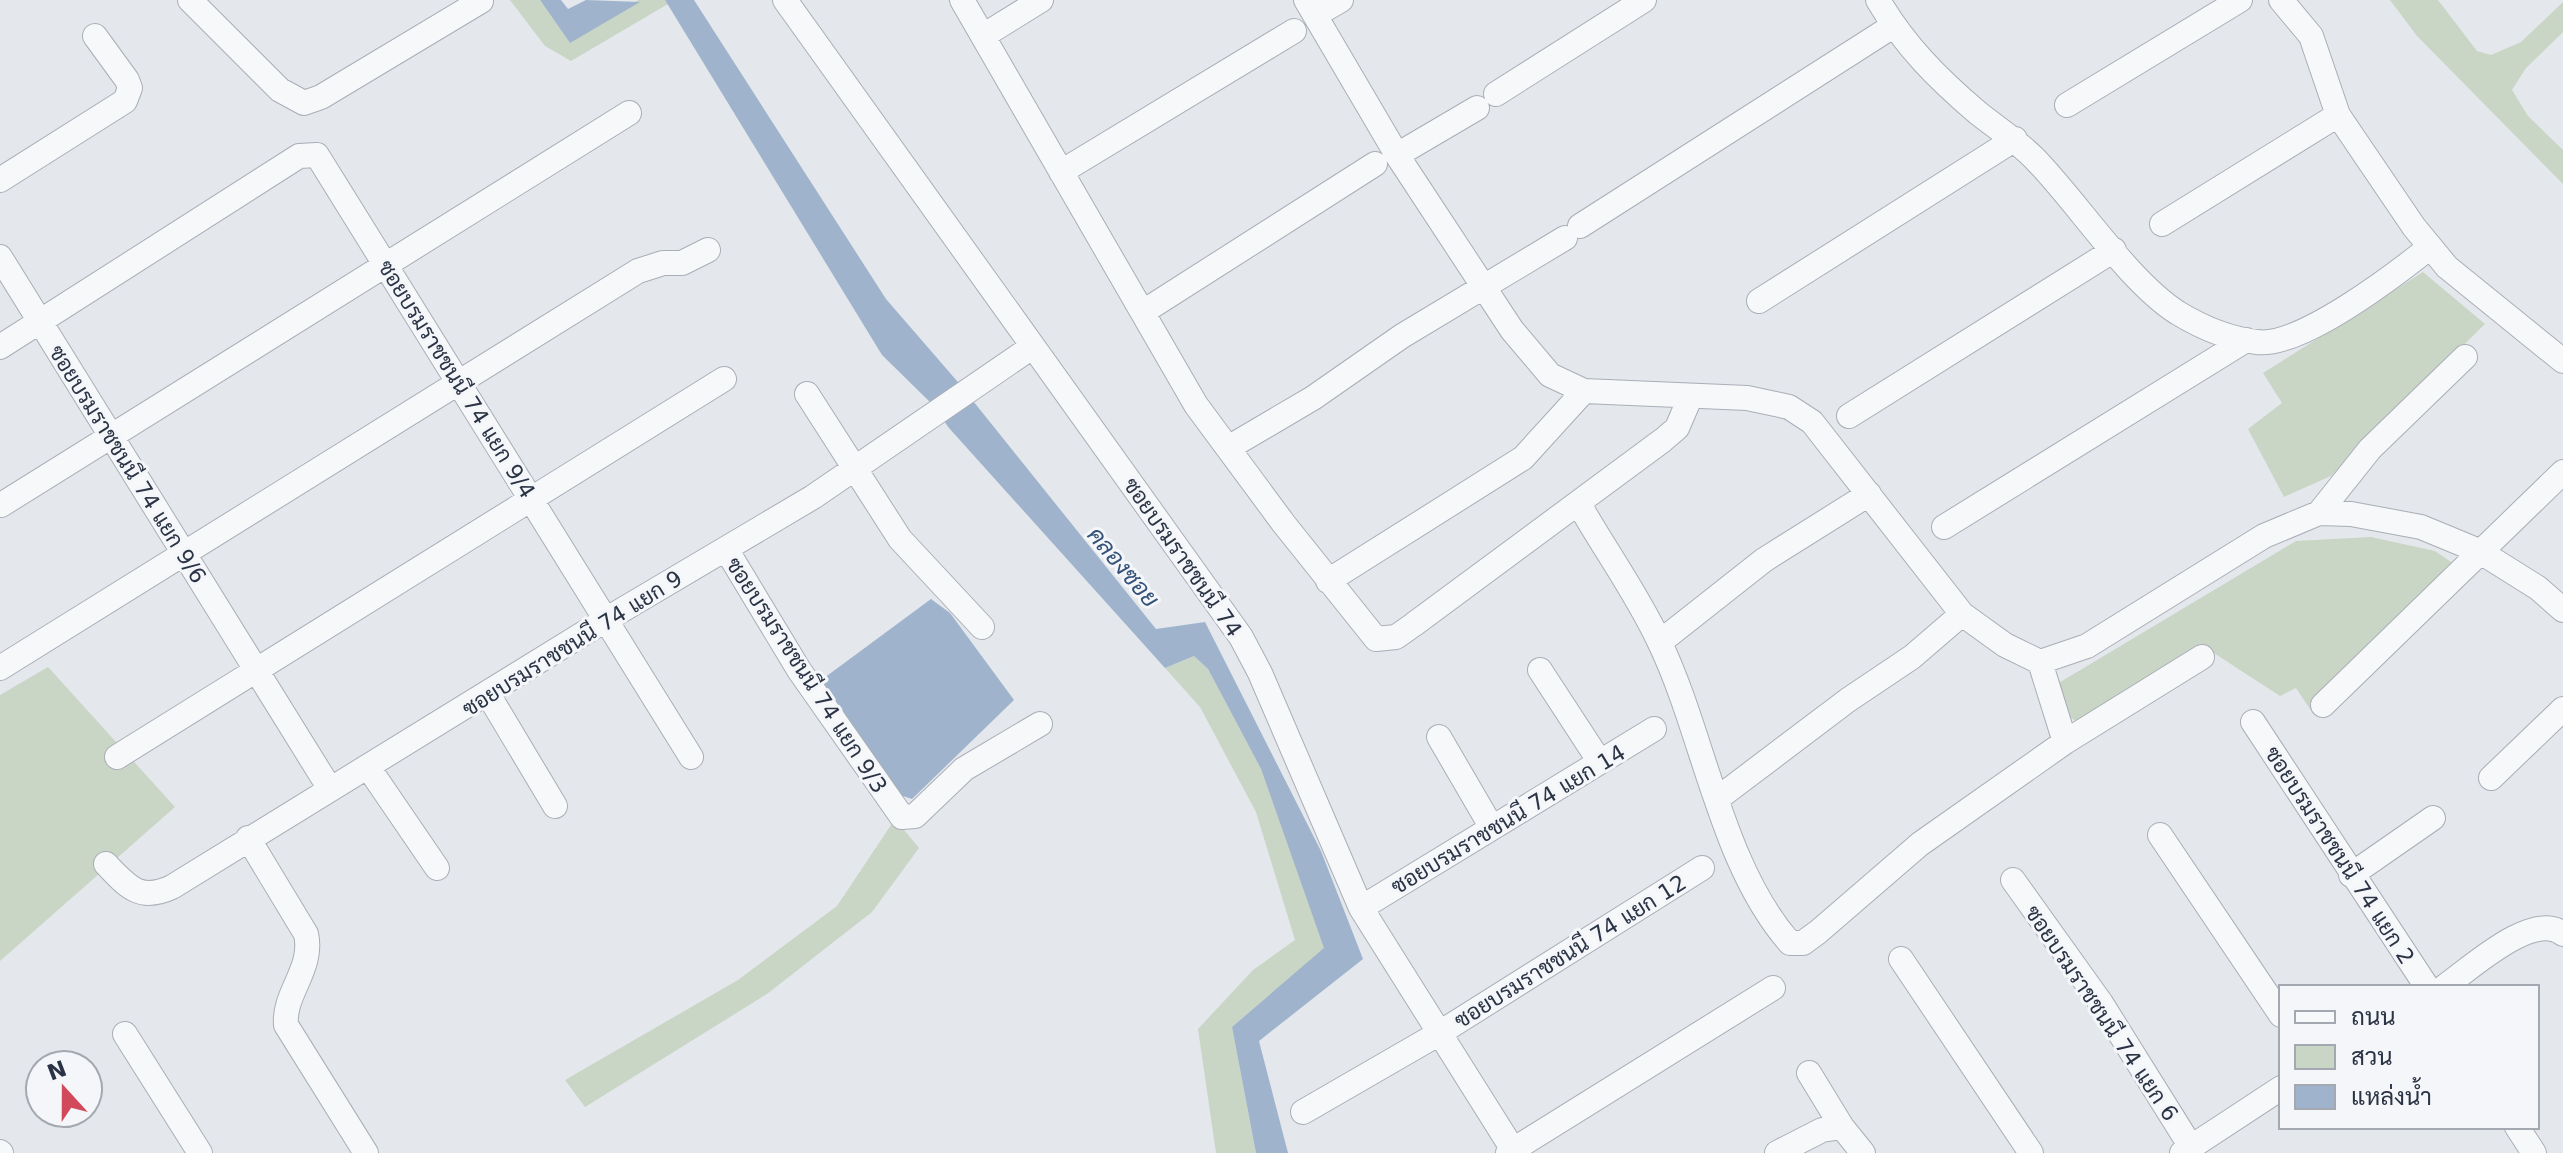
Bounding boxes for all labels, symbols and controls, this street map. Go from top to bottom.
street label: ซอยบรมราชชนนี 74 แยก 9/4 [373,255,541,503]
street label: ซอยบรมราชชนนี 74 แยก 9/6 [44,340,212,588]
street label: ซอยบรมราชชนนี 74 [1118,472,1248,642]
water label: คลองซอย [1081,521,1165,613]
street label: ซอยบรมราชชนนี 74 แยก 9/3 [721,552,893,798]
street label: ซอยบรมราชชนนี 74 แยก 9 [457,565,687,721]
street label: ซอยบรมราชชนนี 74 แยก 14 [1386,739,1630,899]
street label: ซอยบรมราชชนนี 74 แยก 2 [2260,741,2420,969]
street label: ซอยบรมราชชนนี 74 แยก 12 [1449,869,1691,1033]
street label: ซอยบรมราชชนนี 74 แยก 6 [2020,900,2184,1126]
legend [2279,985,2539,1129]
text: ถนน [2351,1003,2396,1031]
text: สวน [2351,1043,2393,1071]
north arrow [24,1049,104,1129]
text: N [44,1056,70,1086]
text: แหล่งน้ำ [2351,1077,2432,1111]

